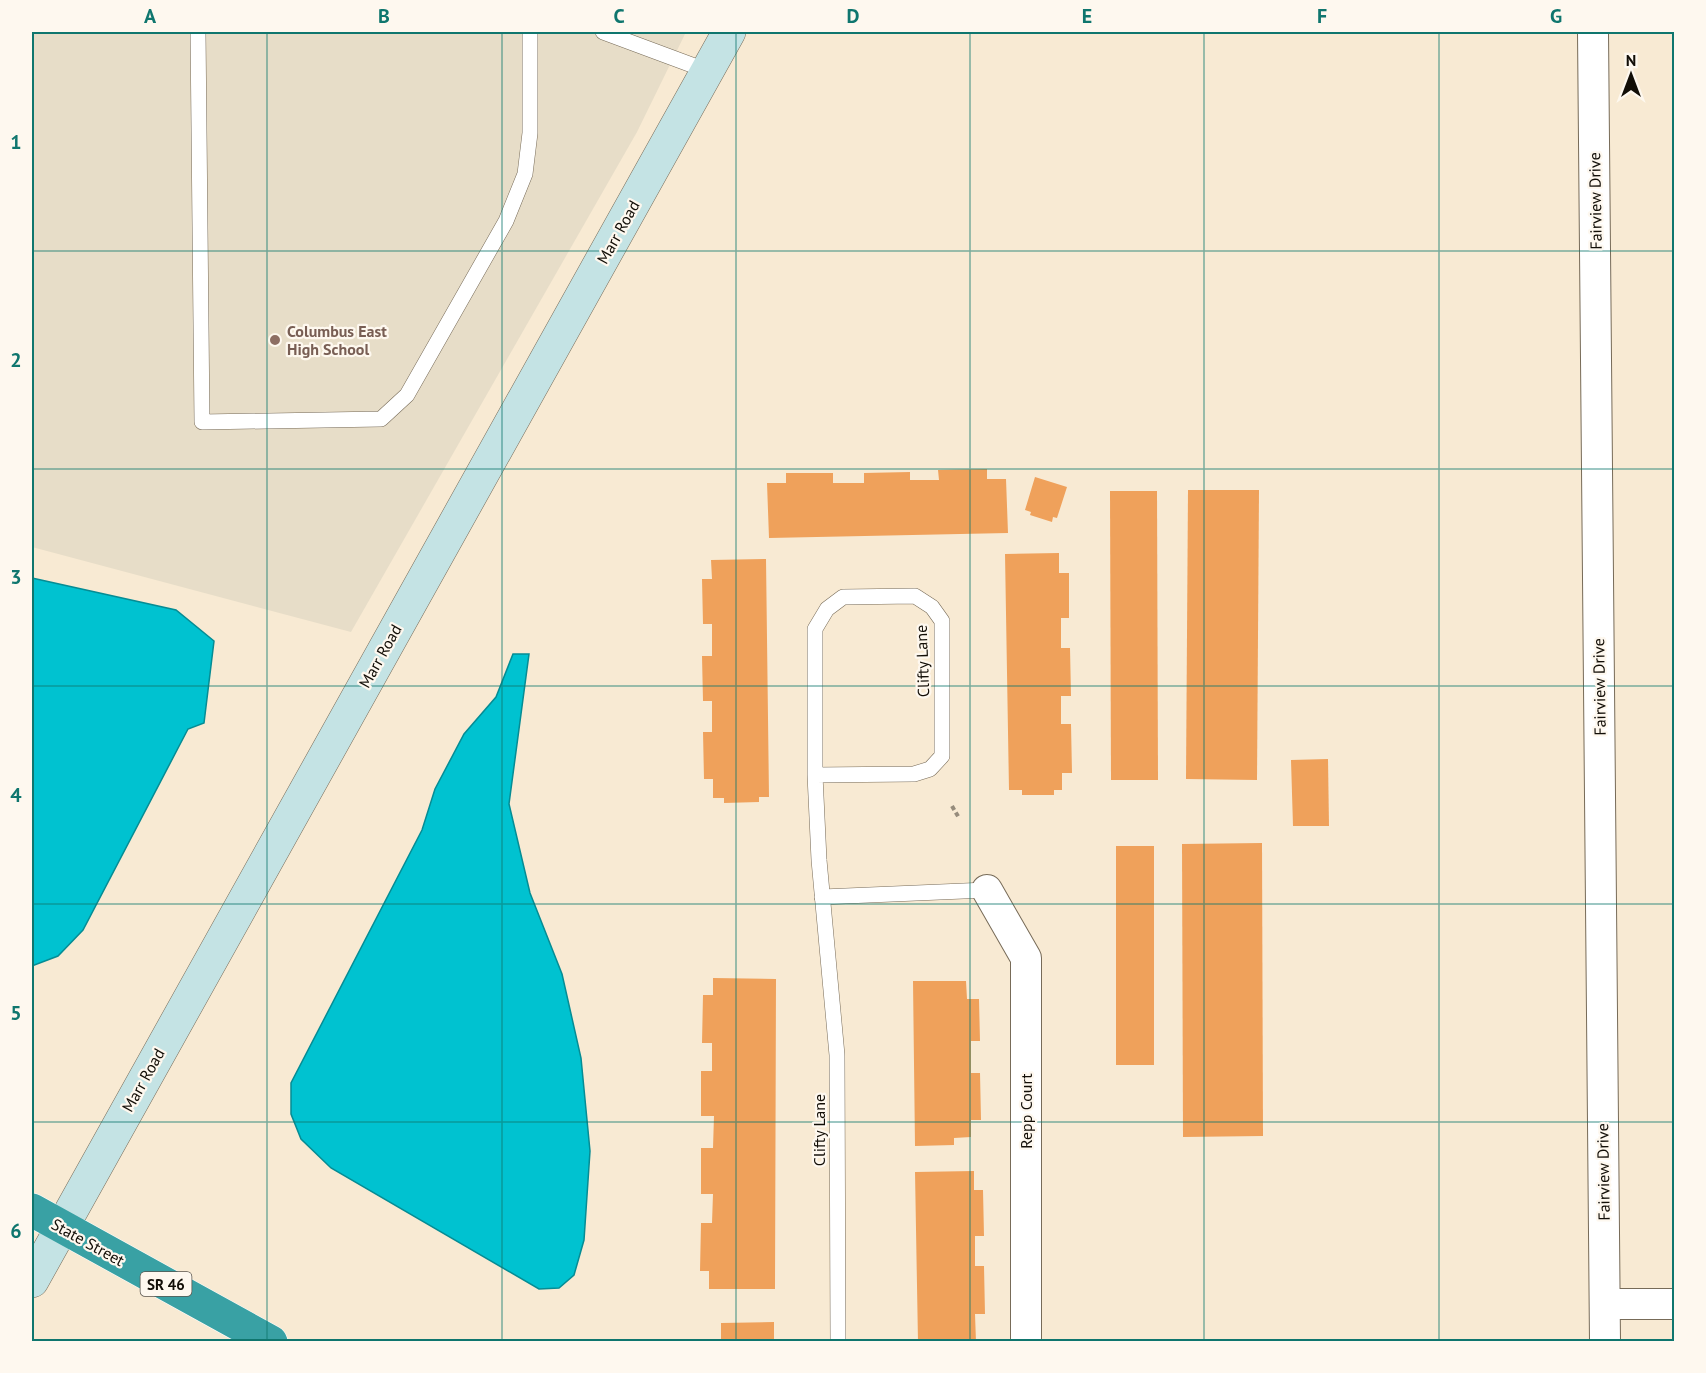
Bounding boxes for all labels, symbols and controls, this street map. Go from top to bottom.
text: A [144,3,157,29]
text: B [378,3,390,29]
text: C [613,3,625,29]
text: D [847,3,860,29]
text: E [1082,3,1092,29]
text: F [1317,3,1327,29]
text: G [1550,3,1562,29]
north arrow [1601,45,1661,105]
text: N [1626,50,1636,70]
text: 1 [10,129,22,155]
street label: Fairview Drive [1584,152,1606,250]
street label: Marr Road [592,197,644,267]
place label: Columbus East High School [287,321,387,359]
marker: Columbus East High School [268,333,282,347]
text: 2 [10,347,22,373]
text: 3 [10,564,22,590]
street label: Marr Road [354,621,406,691]
street label: Clifty Lane [911,625,933,697]
street label: Fairview Drive [1588,638,1610,736]
text: 4 [10,782,22,808]
text: 5 [10,1000,22,1026]
street label: Marr Road [117,1045,169,1115]
street label: Repp Court [1016,1073,1036,1149]
street label: Clifty Lane [809,1094,829,1166]
street label: Fairview Drive [1592,1123,1614,1221]
street label: State Street [48,1214,128,1271]
text: 6 [10,1218,22,1244]
road number: SR 46 [140,1272,192,1296]

